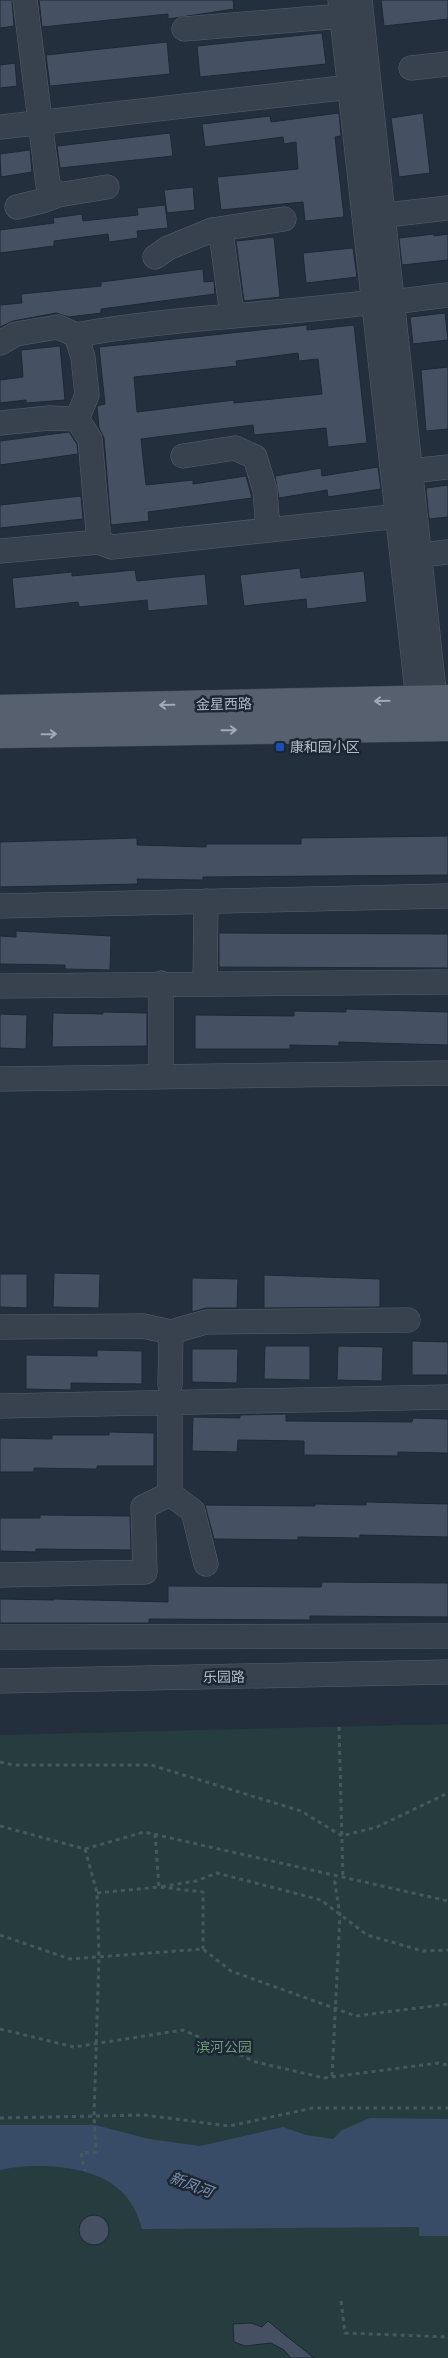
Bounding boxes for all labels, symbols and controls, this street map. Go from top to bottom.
street label: 金星西路 [196,696,252,713]
one-way arrow [374,696,390,706]
one-way arrow [159,700,176,710]
one-way arrow [220,726,236,735]
one-way arrow [40,729,56,738]
place label: 康和园小区 [290,739,360,756]
marker: 康和园小区 [274,741,286,753]
street label: 乐园路 [203,1669,245,1686]
park label: 滨河公园 [196,2039,252,2056]
water label: 新凤河 [167,2169,218,2203]

